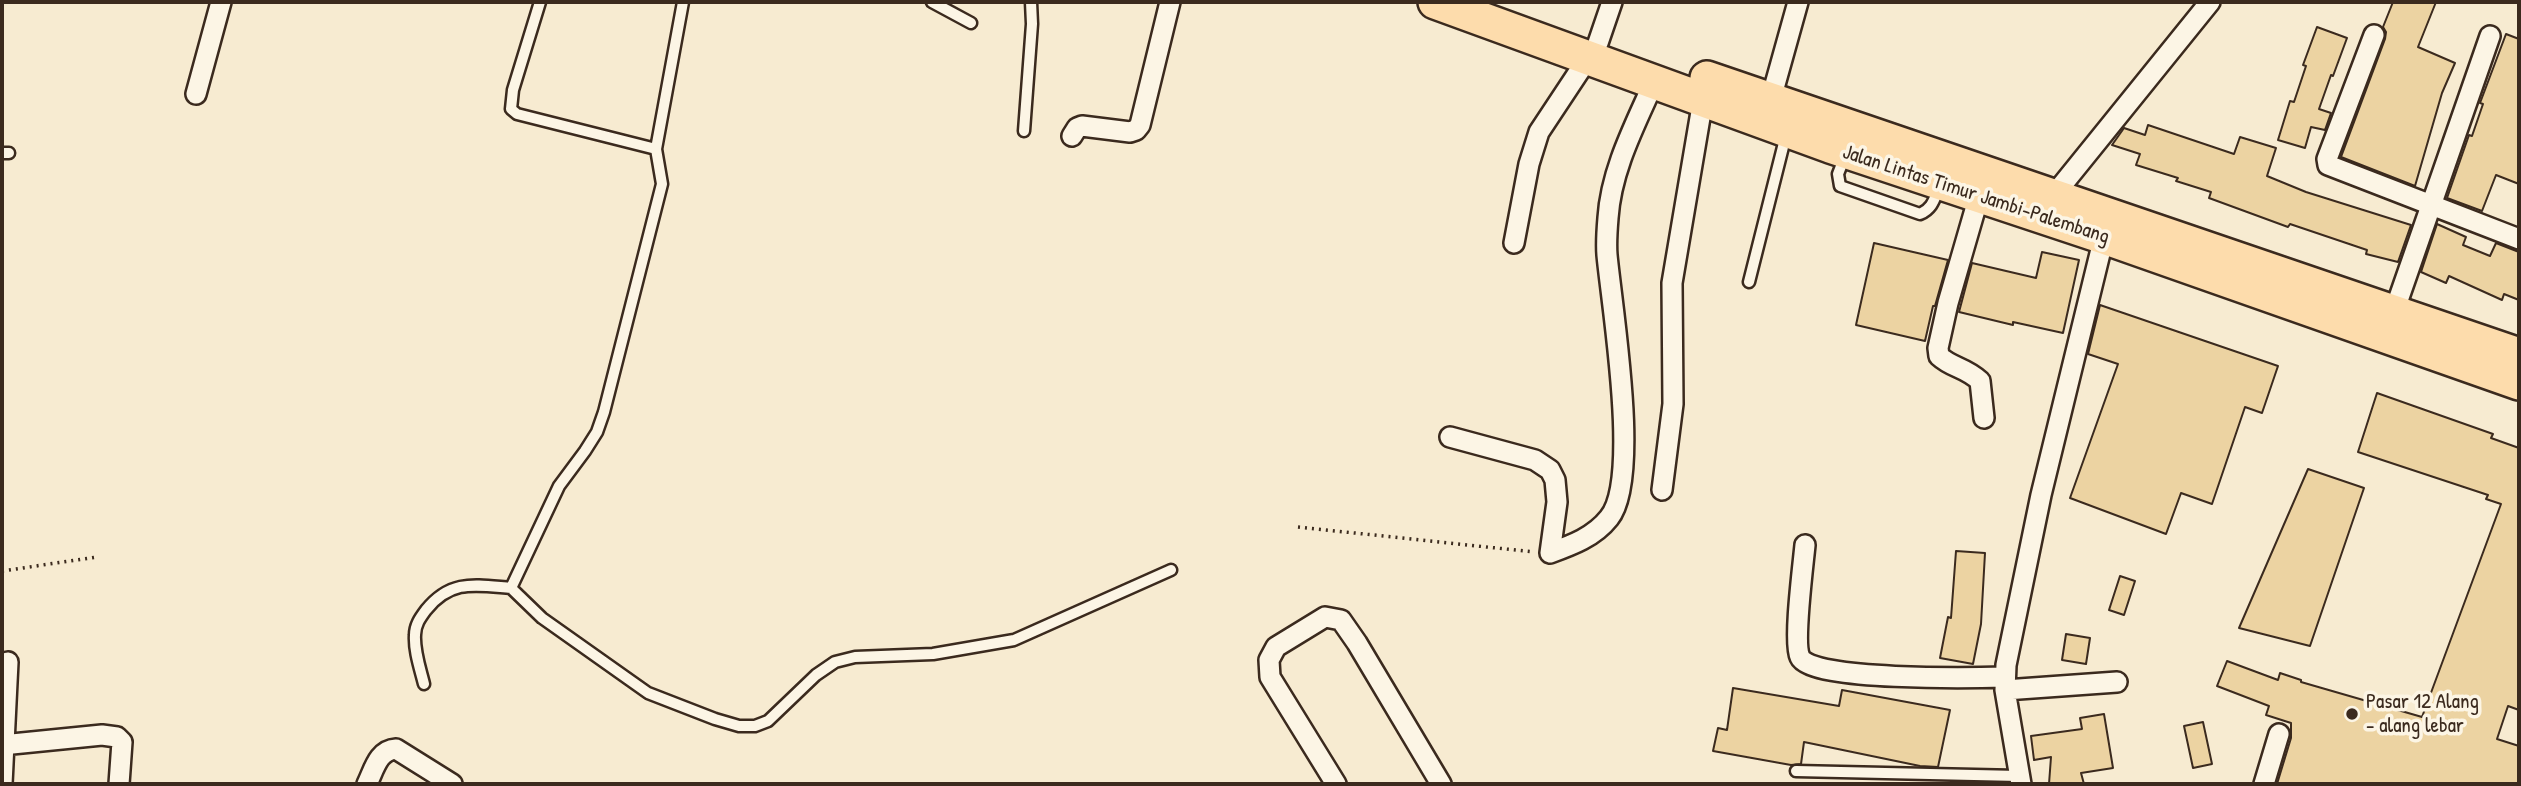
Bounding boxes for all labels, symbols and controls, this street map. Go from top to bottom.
street label: Jalan Lintas Timur Jambi-Palembang [1839,140,2113,250]
place label: Pasar 12 Alang - alang lebar [2366,689,2479,739]
marker: Pasar 12 Alang - alang lebar [2344,706,2360,722]

